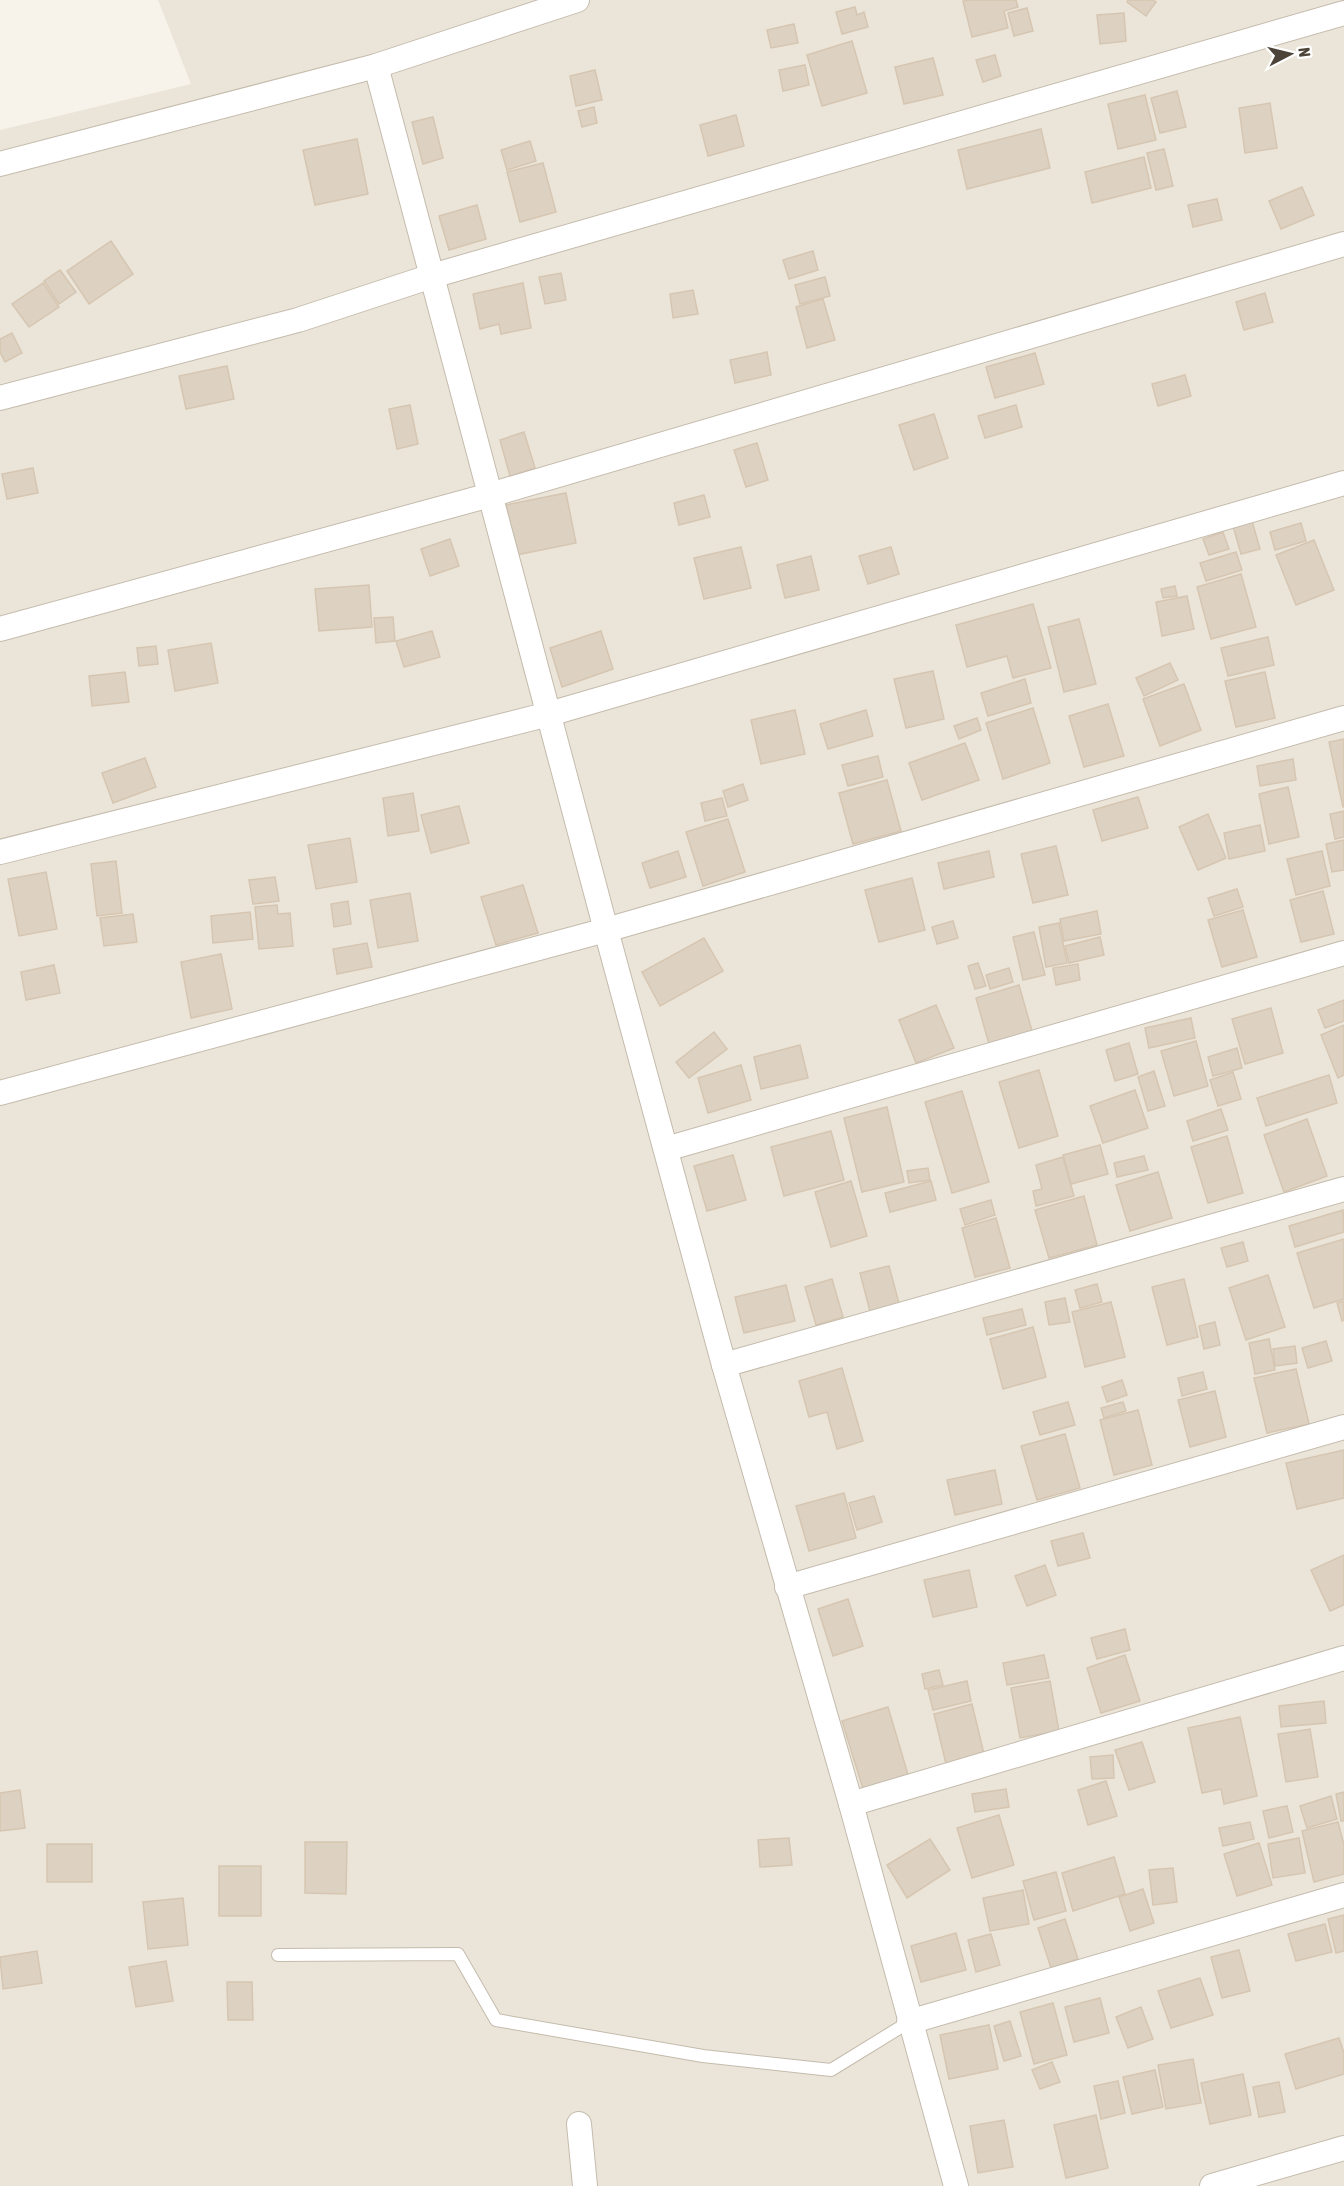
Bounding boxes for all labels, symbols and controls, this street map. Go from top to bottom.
north arrow [1260,24,1320,84]
text: N [1295,46,1314,58]

